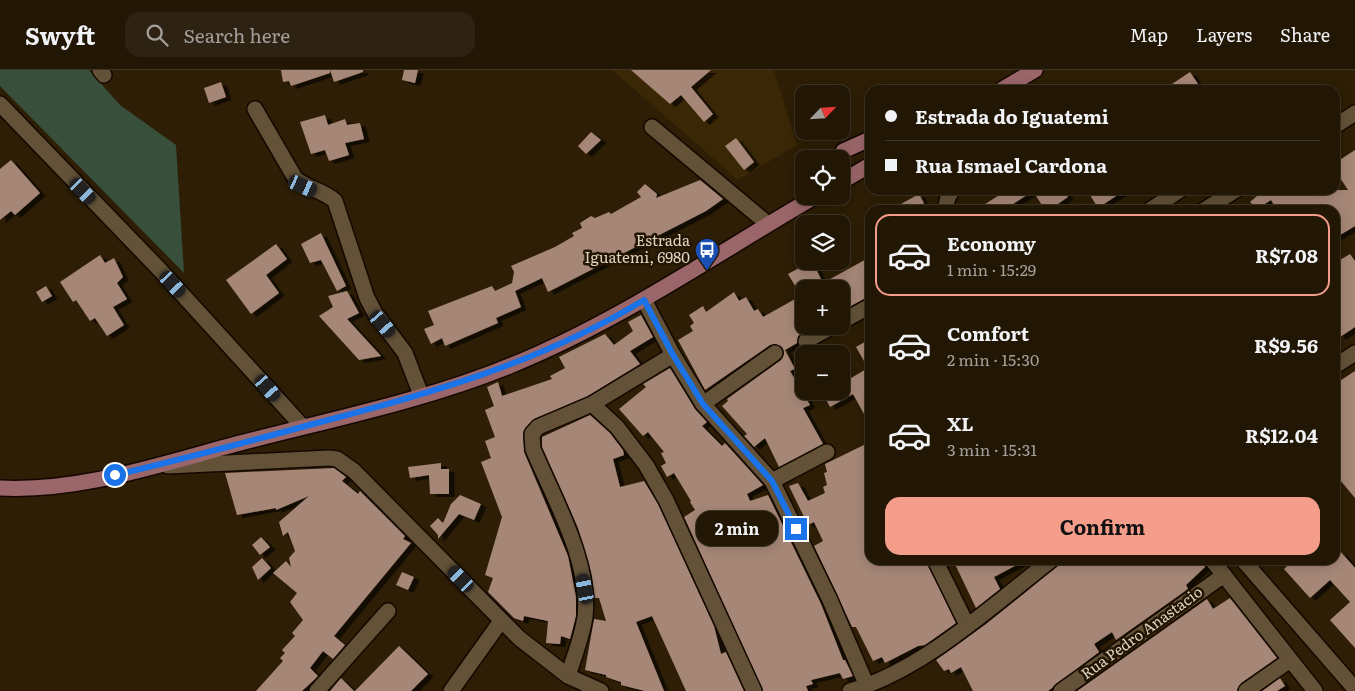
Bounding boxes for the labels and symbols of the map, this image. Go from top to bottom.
north arrow [795,85,850,140]
car [286,173,319,199]
car [67,175,98,207]
place label: Estrada Iguatemi, 6980 [584,228,691,268]
bus stop icon: Estrada Iguatemi, 6980 [694,237,720,271]
car [157,268,188,300]
car [367,308,398,340]
car [252,372,283,404]
route start [104,464,126,486]
callout: 2 min [696,512,778,546]
route end [785,518,807,540]
car [445,563,476,595]
car [574,573,595,605]
street label: Rua Pedro Anastacio [1075,580,1207,684]

